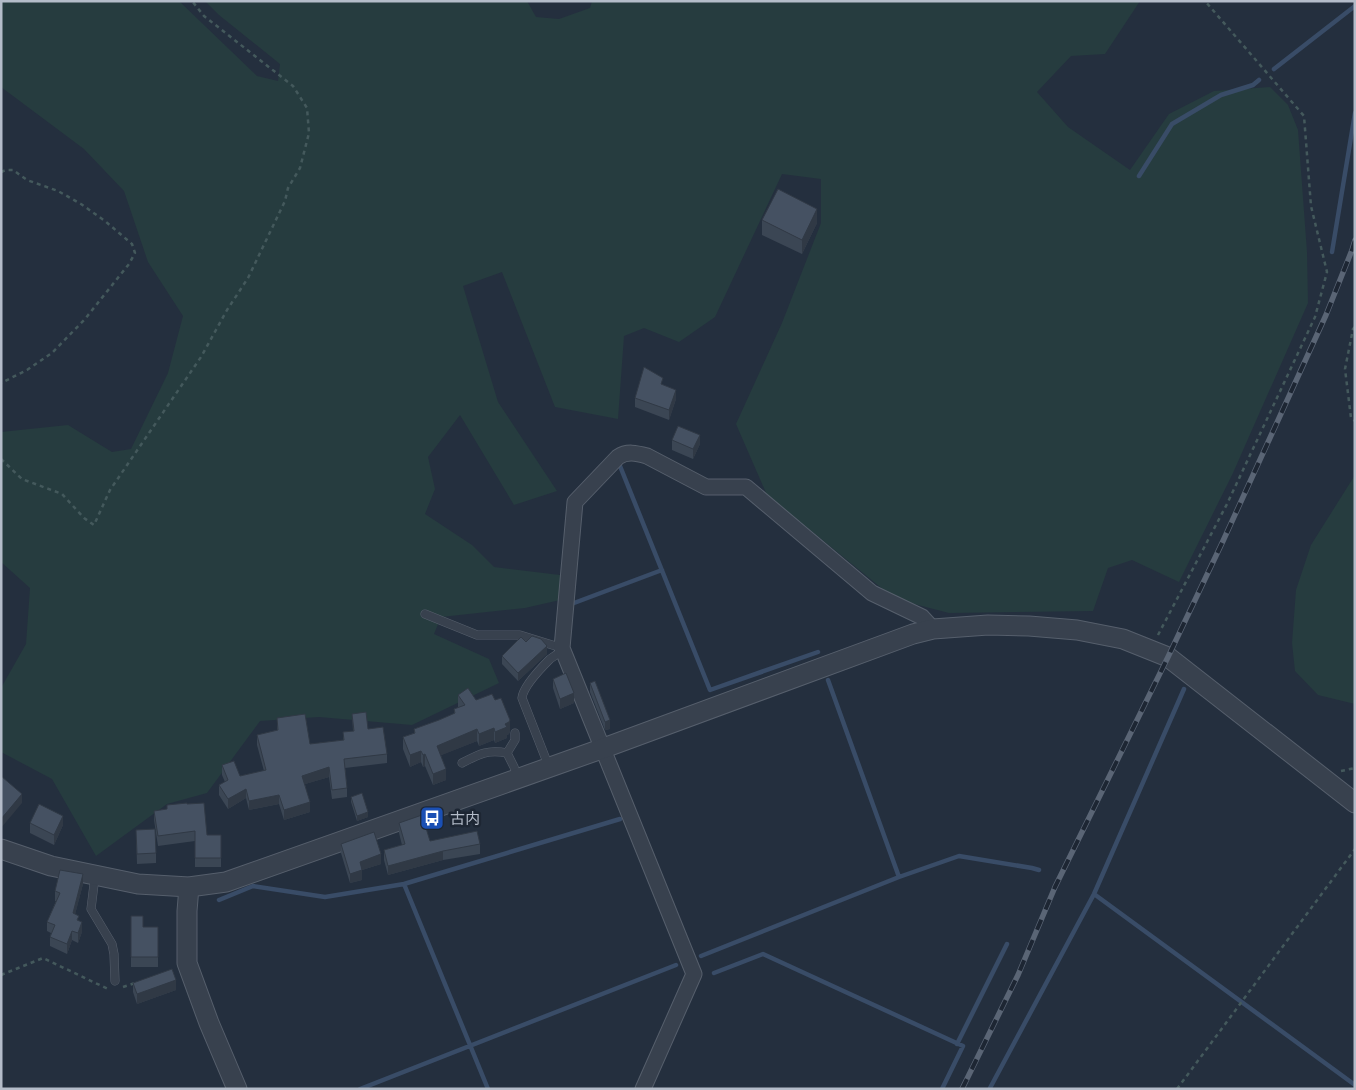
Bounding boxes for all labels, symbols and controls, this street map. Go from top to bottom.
bus stop icon: 古内 [419,805,445,831]
place label: 古内 [450,809,480,828]

